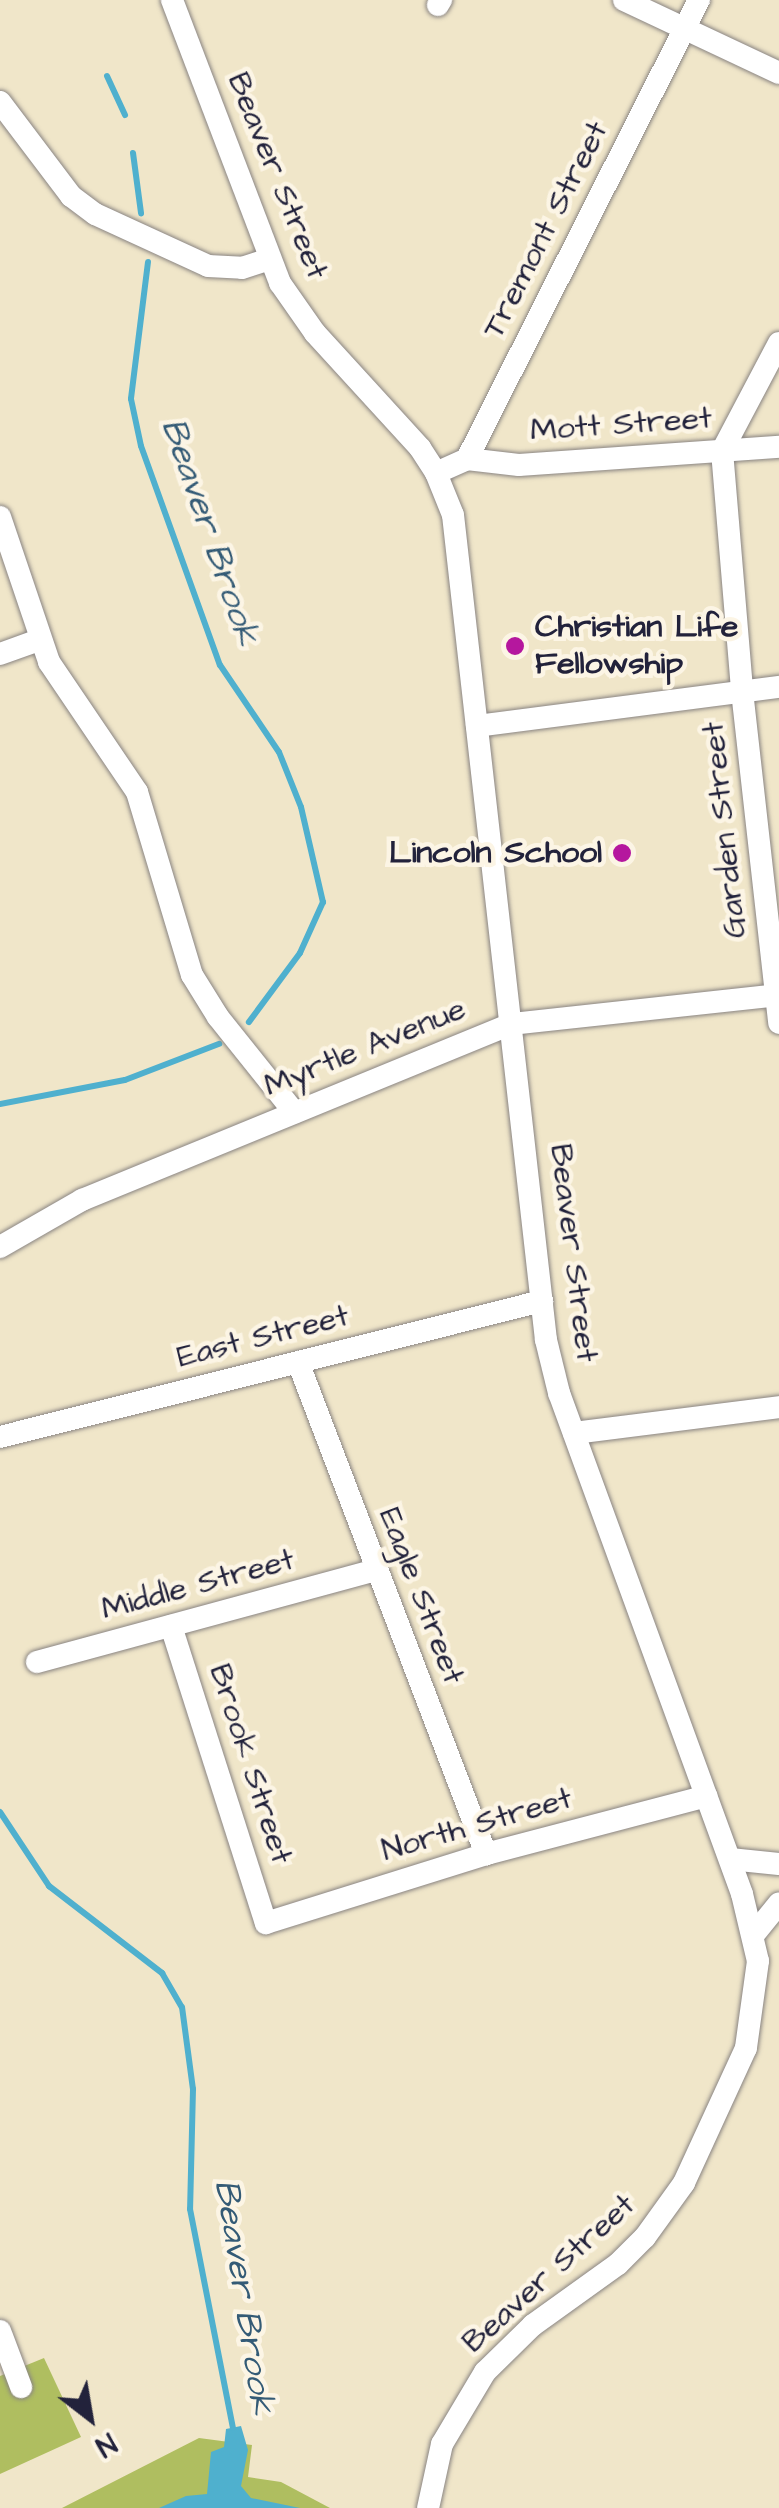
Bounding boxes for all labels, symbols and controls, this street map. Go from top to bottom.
street label: Beaver Street [218,67,336,285]
street label: Tremont Street [475,115,617,345]
street label: Mott Street [529,400,713,450]
water label: Beaver Brook [152,413,268,651]
place label: Christian Life Fellowship [535,609,738,684]
marker: Christian Life Fellowship [504,635,526,657]
street label: Garden Street [695,720,755,940]
place label: Lincoln School [389,834,602,872]
marker: Lincoln School [611,842,633,864]
street label: Myrtle Avenue [259,990,471,1106]
street label: Beaver Street [541,1142,605,1364]
street label: East Street [173,1297,353,1377]
street label: Eagle Street [370,1502,472,1690]
street label: Middle Street [97,1541,299,1629]
street label: Brook Street [200,1659,300,1869]
street label: North Street [377,1780,577,1870]
water label: Beaver Brook [205,2177,283,2417]
street label: Beaver Street [455,2186,643,2362]
north arrow [40,2368,140,2468]
text: N [88,2423,123,2465]

